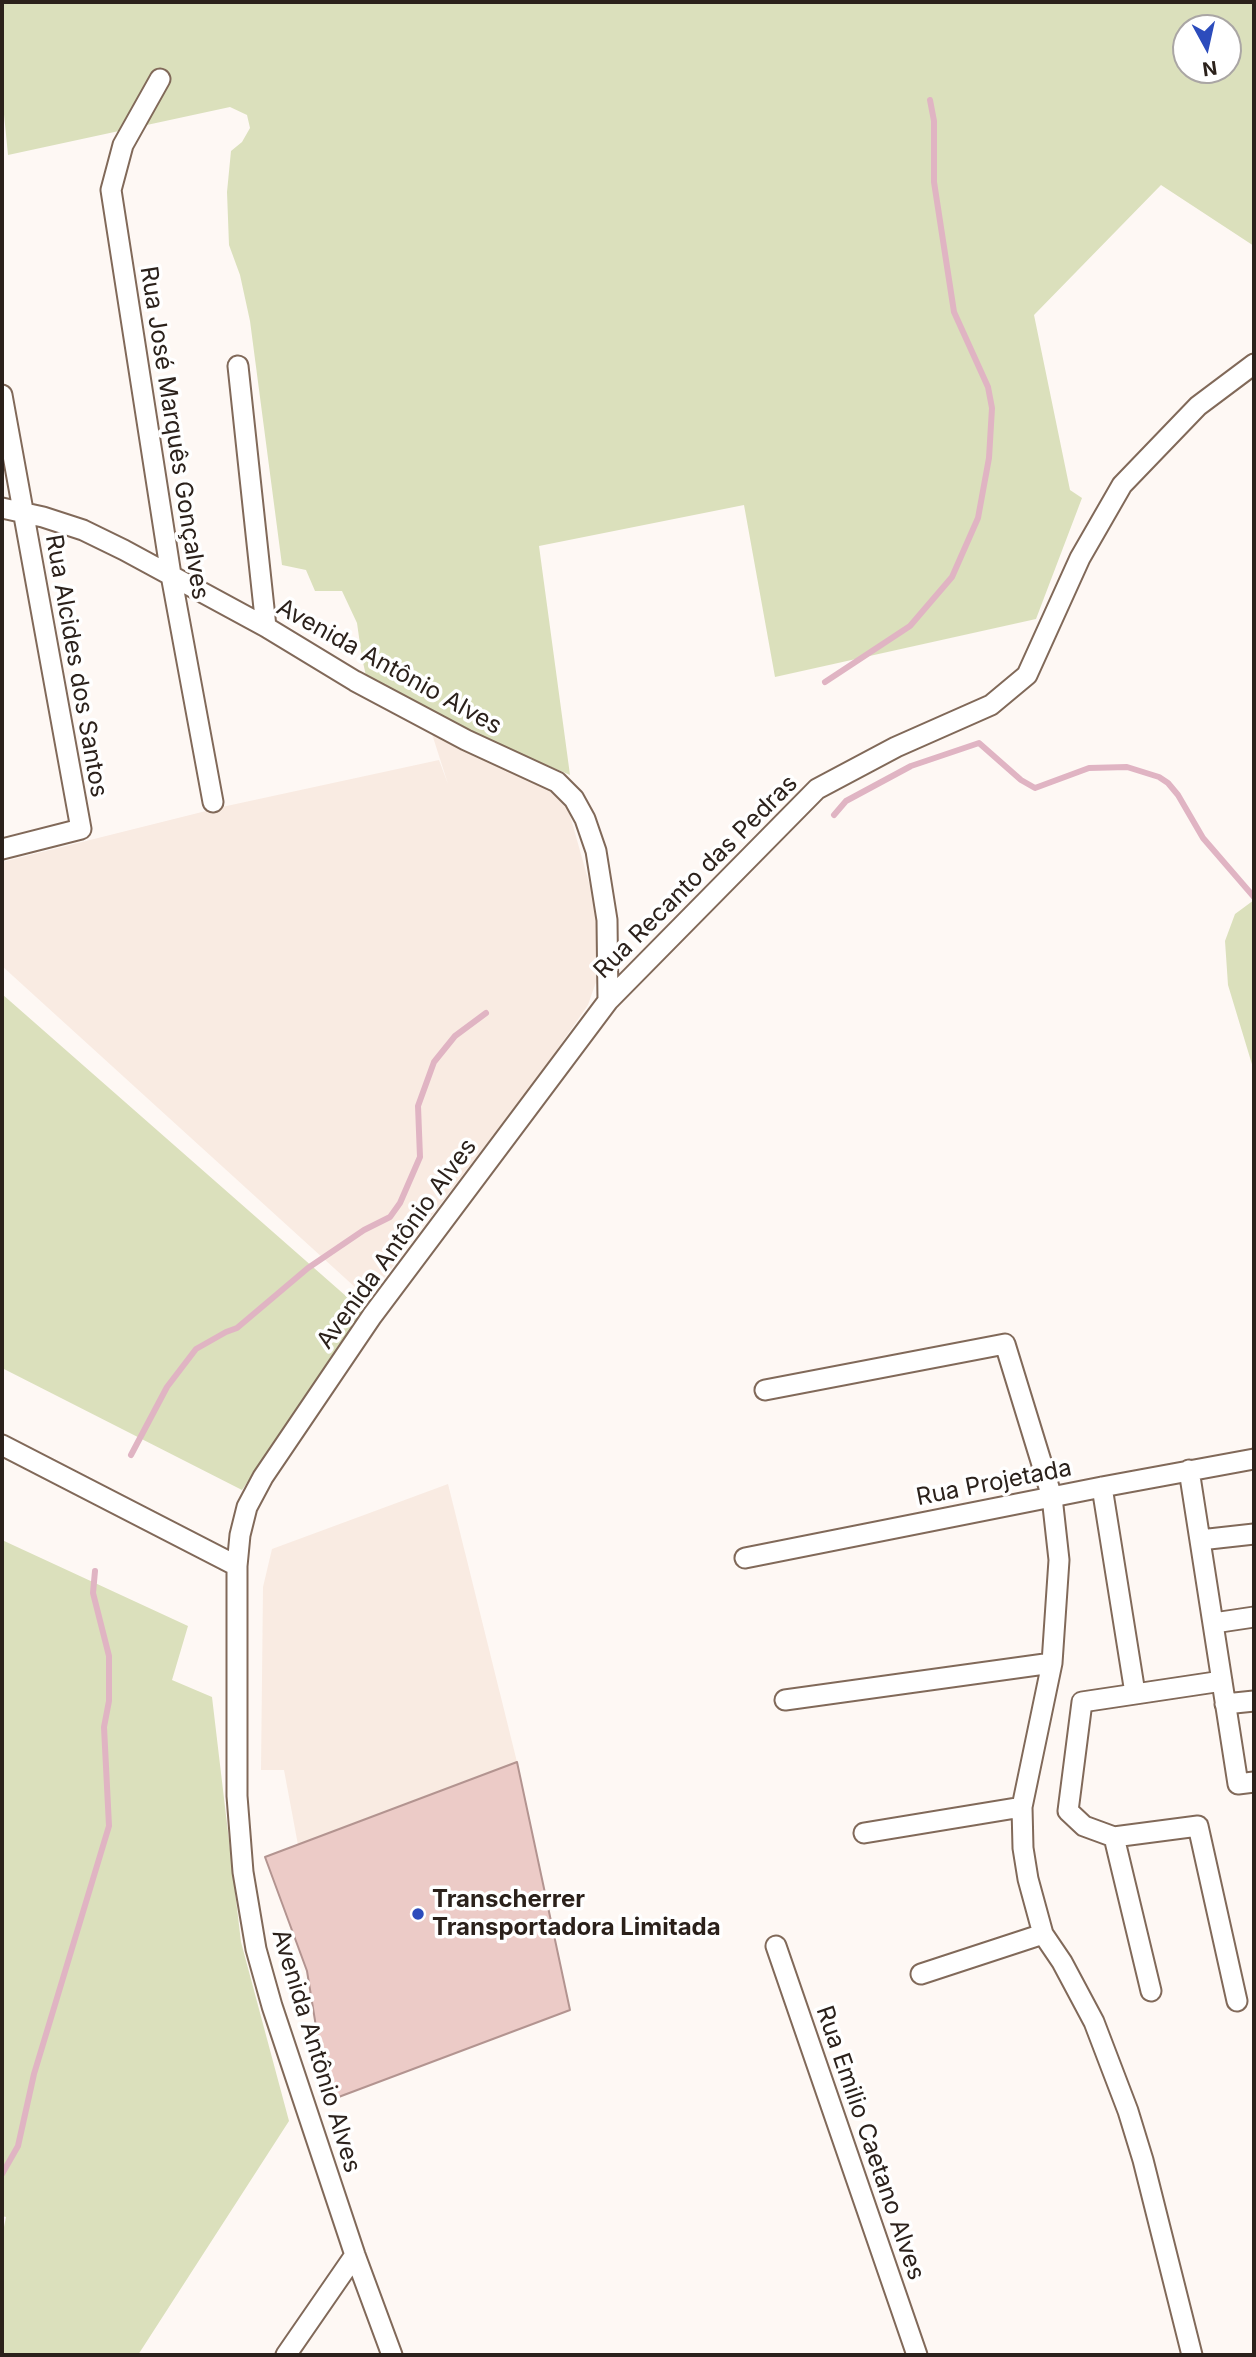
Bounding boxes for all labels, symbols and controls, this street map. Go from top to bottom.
north arrow [1172,14,1242,84]
text: N [1201,56,1218,81]
street label: Rua José Marquês Gonçalves [133,264,215,602]
street label: Rua Alcides dos Santos [39,532,113,800]
street label: Avenida Antônio Alves [271,593,507,741]
street label: Rua Recanto das Pedras [588,769,804,985]
street label: Avenida Antônio Alves [311,1133,483,1355]
street label: Rua Projetada [914,1454,1074,1512]
place label: Transcherrer Transportadora Limitada [432,1886,721,1942]
marker: Transcherrer Transportadora Limitada [410,1906,426,1922]
street label: Avenida Antônio Alves [265,1926,367,2176]
street label: Rua Emilio Caetano Alves [810,2002,930,2284]

